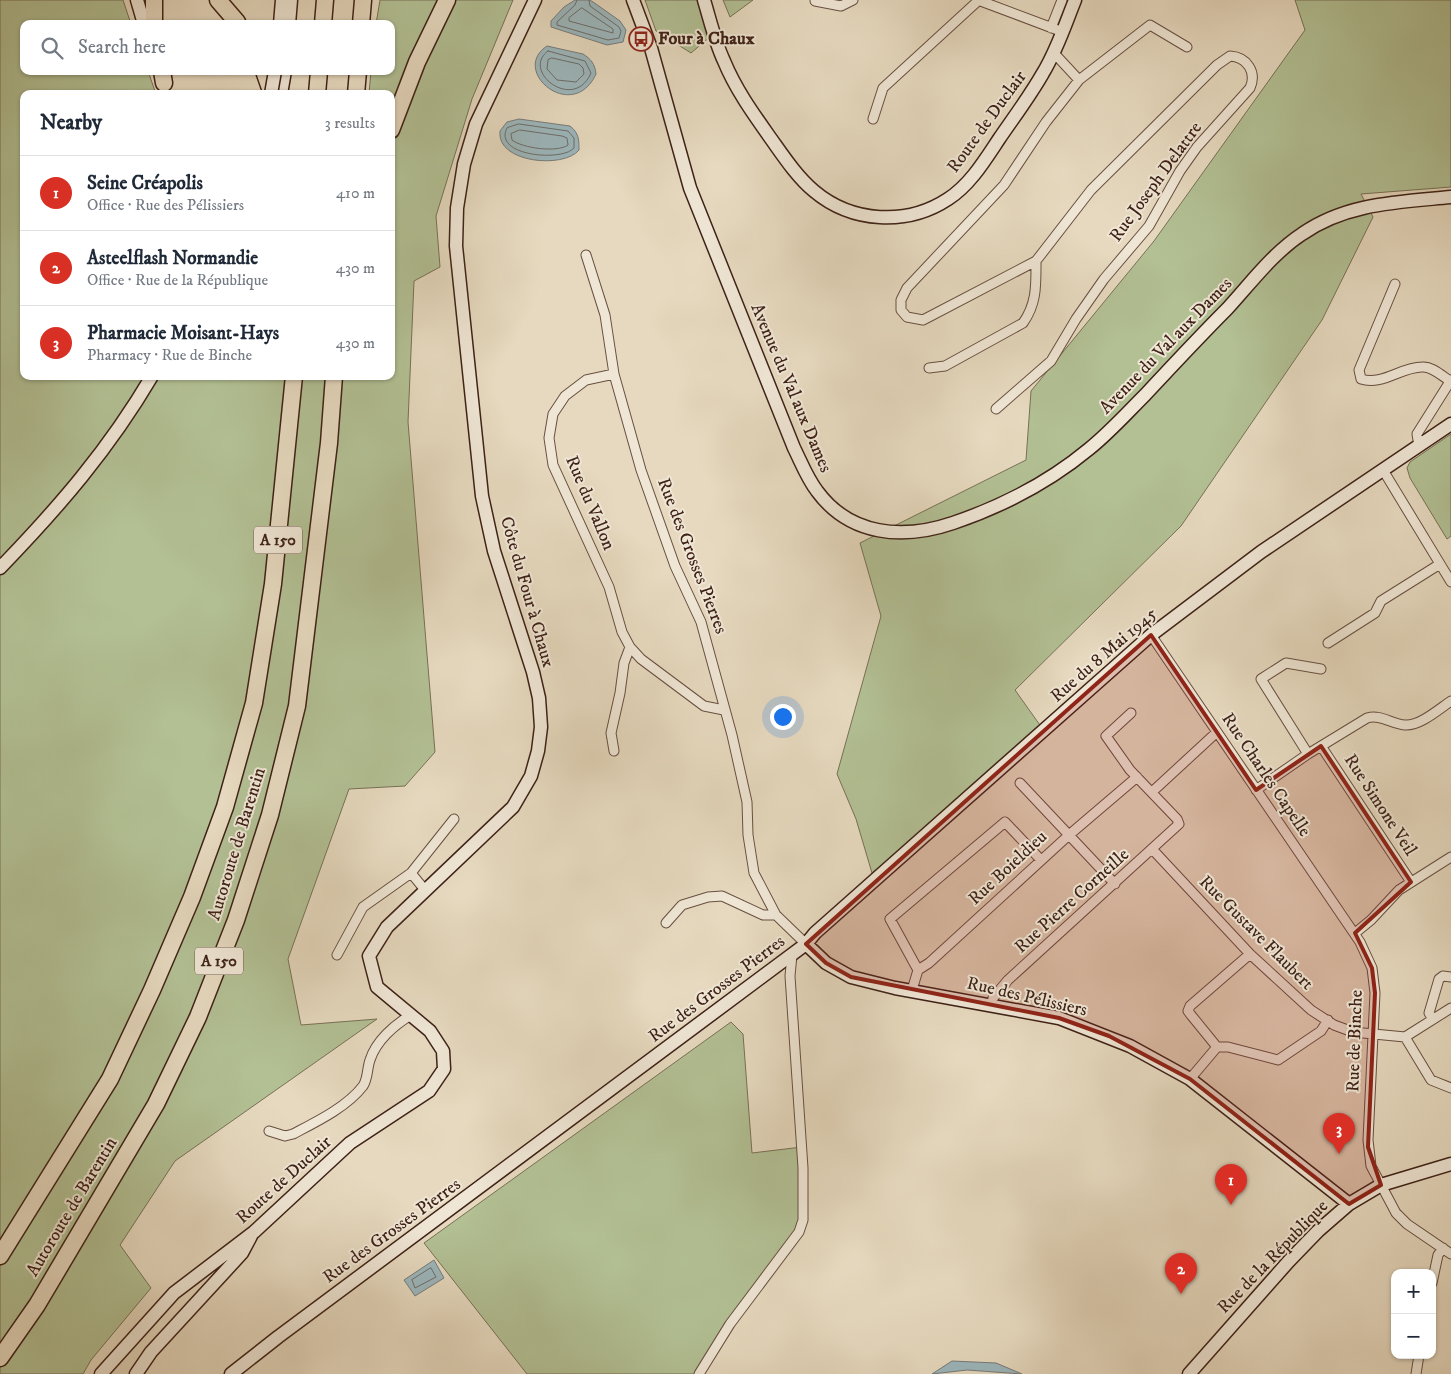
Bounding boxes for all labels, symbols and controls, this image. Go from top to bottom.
search box [20,20,395,75]
bus stop icon: Four à Chaux [628,26,654,52]
place label: Four à Chaux [658,28,755,50]
icon: search [38,34,66,62]
text: Search here [78,36,166,59]
street label: Route de Duclair [943,66,1032,177]
text: Nearby [40,110,102,136]
text: 3 results [325,113,375,133]
street label: Rue Joseph Delattre [1105,118,1207,246]
text: Seine Créapolis [87,172,203,195]
text: 1 [53,183,59,203]
text: 410 m [336,183,375,203]
text: Office · Rue des Pélissiers [87,195,244,215]
text: Asteelflash Normandie [87,247,258,270]
text: 2 [52,258,60,278]
text: 430 m [336,258,375,278]
text: Office · Rue de la République [87,270,268,290]
street label: Avenue du Val aux Dames [1095,273,1237,419]
street label: Avenue du Val aux Dames [745,300,837,476]
text: Pharmacie Moisant-Hays [87,322,279,345]
text: 3 [53,333,59,353]
text: 430 m [336,333,375,353]
text: Pharmacy · Rue de Binche [87,345,252,365]
street label: Rue du Vallon [560,453,620,554]
street label: Rue des Grosses Pierres [652,475,732,637]
street label: Côte du Four à Chaux [495,514,559,670]
road number: A 150 [254,526,302,554]
street label: Rue du 8 Mai 1945 [1046,603,1162,707]
your location [770,704,796,730]
street label: Rue Charles Capelle [1216,709,1316,841]
street label: Rue Simone Veil [1339,750,1421,860]
street label: Autoroute de Barentin [203,764,271,923]
street label: Rue Boieldieu [964,826,1052,910]
street label: Rue Pierre Corneille [1010,844,1134,958]
street label: Rue Gustave Flaubert [1194,871,1318,995]
street label: Rue des Grosses Pierres [644,931,790,1047]
road number: A 150 [195,948,243,974]
street label: Rue des Pélissiers [965,972,1089,1022]
street label: Rue de Binche [1342,990,1368,1092]
pin: 3 [1323,1113,1355,1154]
street label: Route de Duclair [232,1131,337,1229]
street label: Autoroute de Barentin [22,1133,123,1281]
pin: 1 [1215,1164,1247,1205]
street label: Rue des Grosses Pierres [319,1174,465,1288]
street label: Rue de la République [1213,1196,1333,1318]
pin: 2 [1165,1253,1197,1294]
map controls [1391,1269,1436,1359]
button: + [1391,1269,1436,1314]
button: − [1391,1314,1436,1359]

